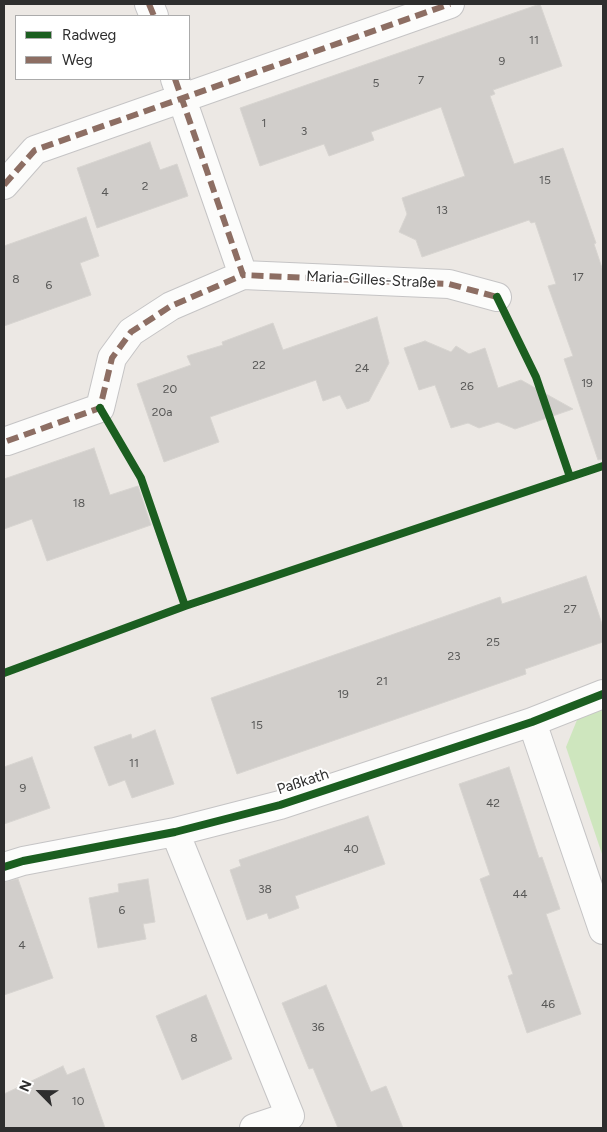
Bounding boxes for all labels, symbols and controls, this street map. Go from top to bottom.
legend [15,15,190,80]
text: Radweg [62,26,116,44]
house number: 11 [529,33,539,47]
text: Weg [62,51,93,69]
house number: 9 [499,54,505,68]
house number: 7 [418,73,424,87]
house number: 5 [373,76,379,90]
house number: 1 [262,116,266,130]
house number: 3 [301,124,307,138]
house number: 15 [539,173,551,187]
house number: 2 [142,179,148,193]
house number: 4 [101,185,109,199]
house number: 13 [436,203,448,217]
street label: Maria-Gilles-Straße [306,268,436,292]
house number: 17 [572,270,584,284]
house number: 8 [12,272,20,286]
house number: 6 [46,278,52,292]
house number: 22 [252,358,266,372]
house number: 24 [355,361,369,375]
house number: 19 [581,376,593,390]
house number: 26 [460,379,474,393]
house number: 20 [163,382,177,396]
house number: 20a [152,405,172,419]
house number: 18 [73,496,85,510]
house number: 27 [563,602,577,616]
house number: 25 [486,635,500,649]
house number: 23 [447,649,461,663]
house number: 21 [376,674,388,688]
house number: 19 [337,687,349,701]
house number: 15 [251,718,263,732]
house number: 11 [129,756,139,770]
street label: Paßkath [275,765,331,799]
house number: 9 [20,781,26,795]
house number: 42 [486,796,500,810]
house number: 40 [343,842,359,856]
house number: 38 [258,882,272,896]
house number: 44 [513,887,527,901]
house number: 6 [119,903,125,917]
house number: 4 [18,938,26,952]
house number: 46 [541,997,555,1011]
house number: 36 [311,1020,325,1034]
house number: 8 [190,1031,198,1045]
north arrow [15,1067,65,1117]
text: N [16,1078,36,1094]
house number: 10 [72,1094,84,1108]

